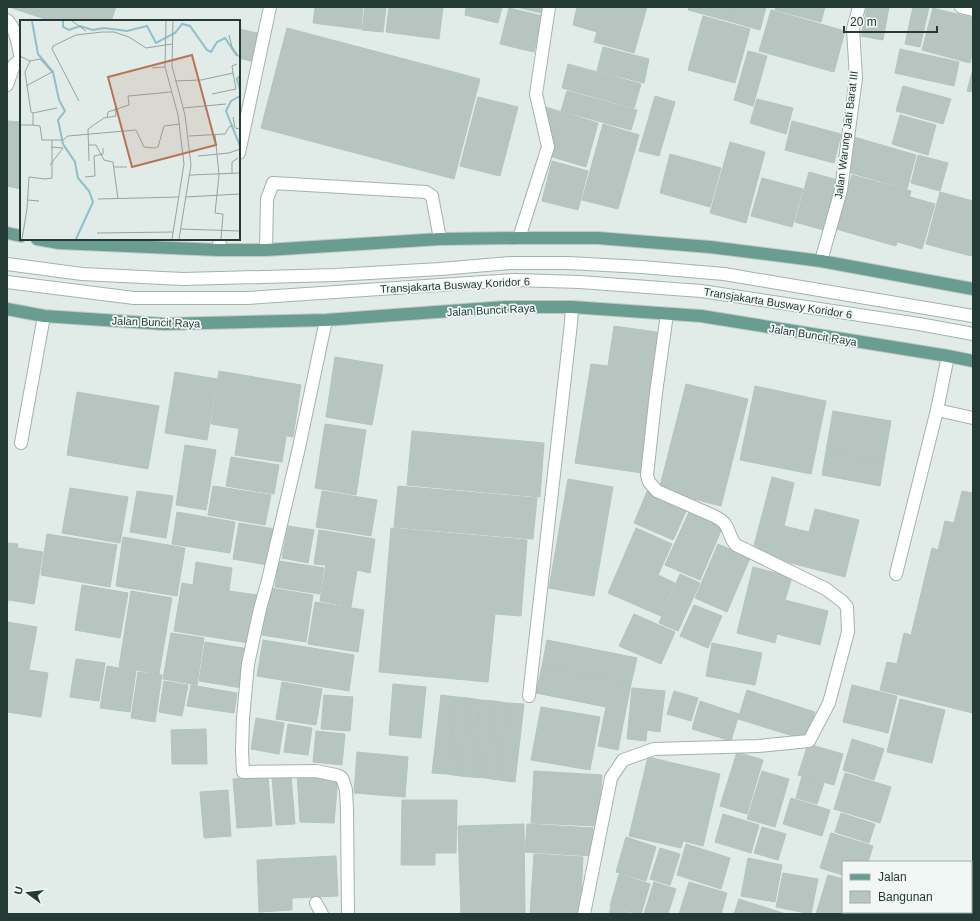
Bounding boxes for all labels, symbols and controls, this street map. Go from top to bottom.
scale bar [844,8,937,34]
text: 20 m [850,15,877,29]
inset map [20,20,240,240]
street label: Jalan Warung Jati Barat III [832,70,860,200]
street label: Transjakarta Busway Koridor 6 [380,275,530,295]
street label: Transjakarta Busway Koridor 6 [703,285,853,321]
street label: Jalan Buncit Raya [446,302,536,318]
street label: Jalan Buncit Raya [111,314,201,330]
street label: Jalan Buncit Raya [768,322,859,348]
legend [842,861,972,913]
text: Jalan [878,870,907,884]
north arrow [8,873,48,913]
text: U [12,885,25,896]
text: Bangunan [878,890,933,904]

